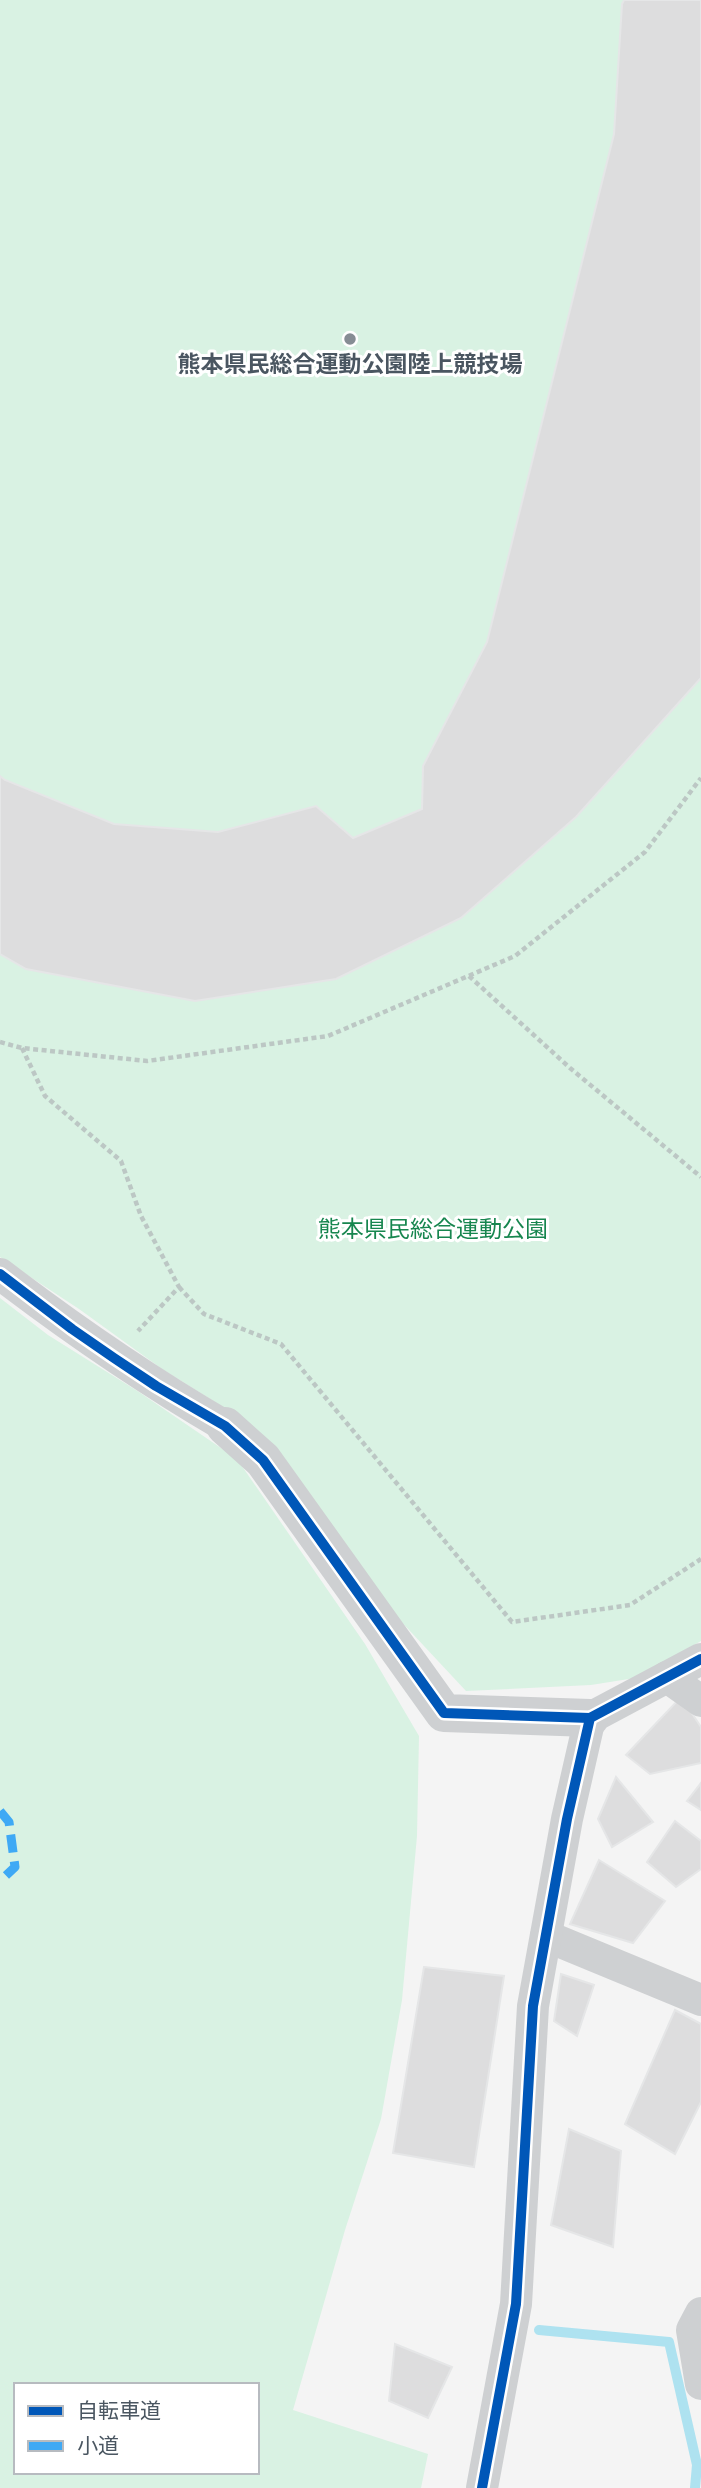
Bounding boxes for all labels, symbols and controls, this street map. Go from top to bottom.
marker: 熊本県民総合運動公園陸上競技場 [342,331,358,347]
place label: 熊本県民総合運動公園陸上競技場 [178,350,523,378]
park label: 熊本県民総合運動公園 [318,1215,548,1243]
legend [14,2383,259,2474]
text: 自転車道 [77,2398,161,2423]
text: 小道 [77,2433,119,2458]

